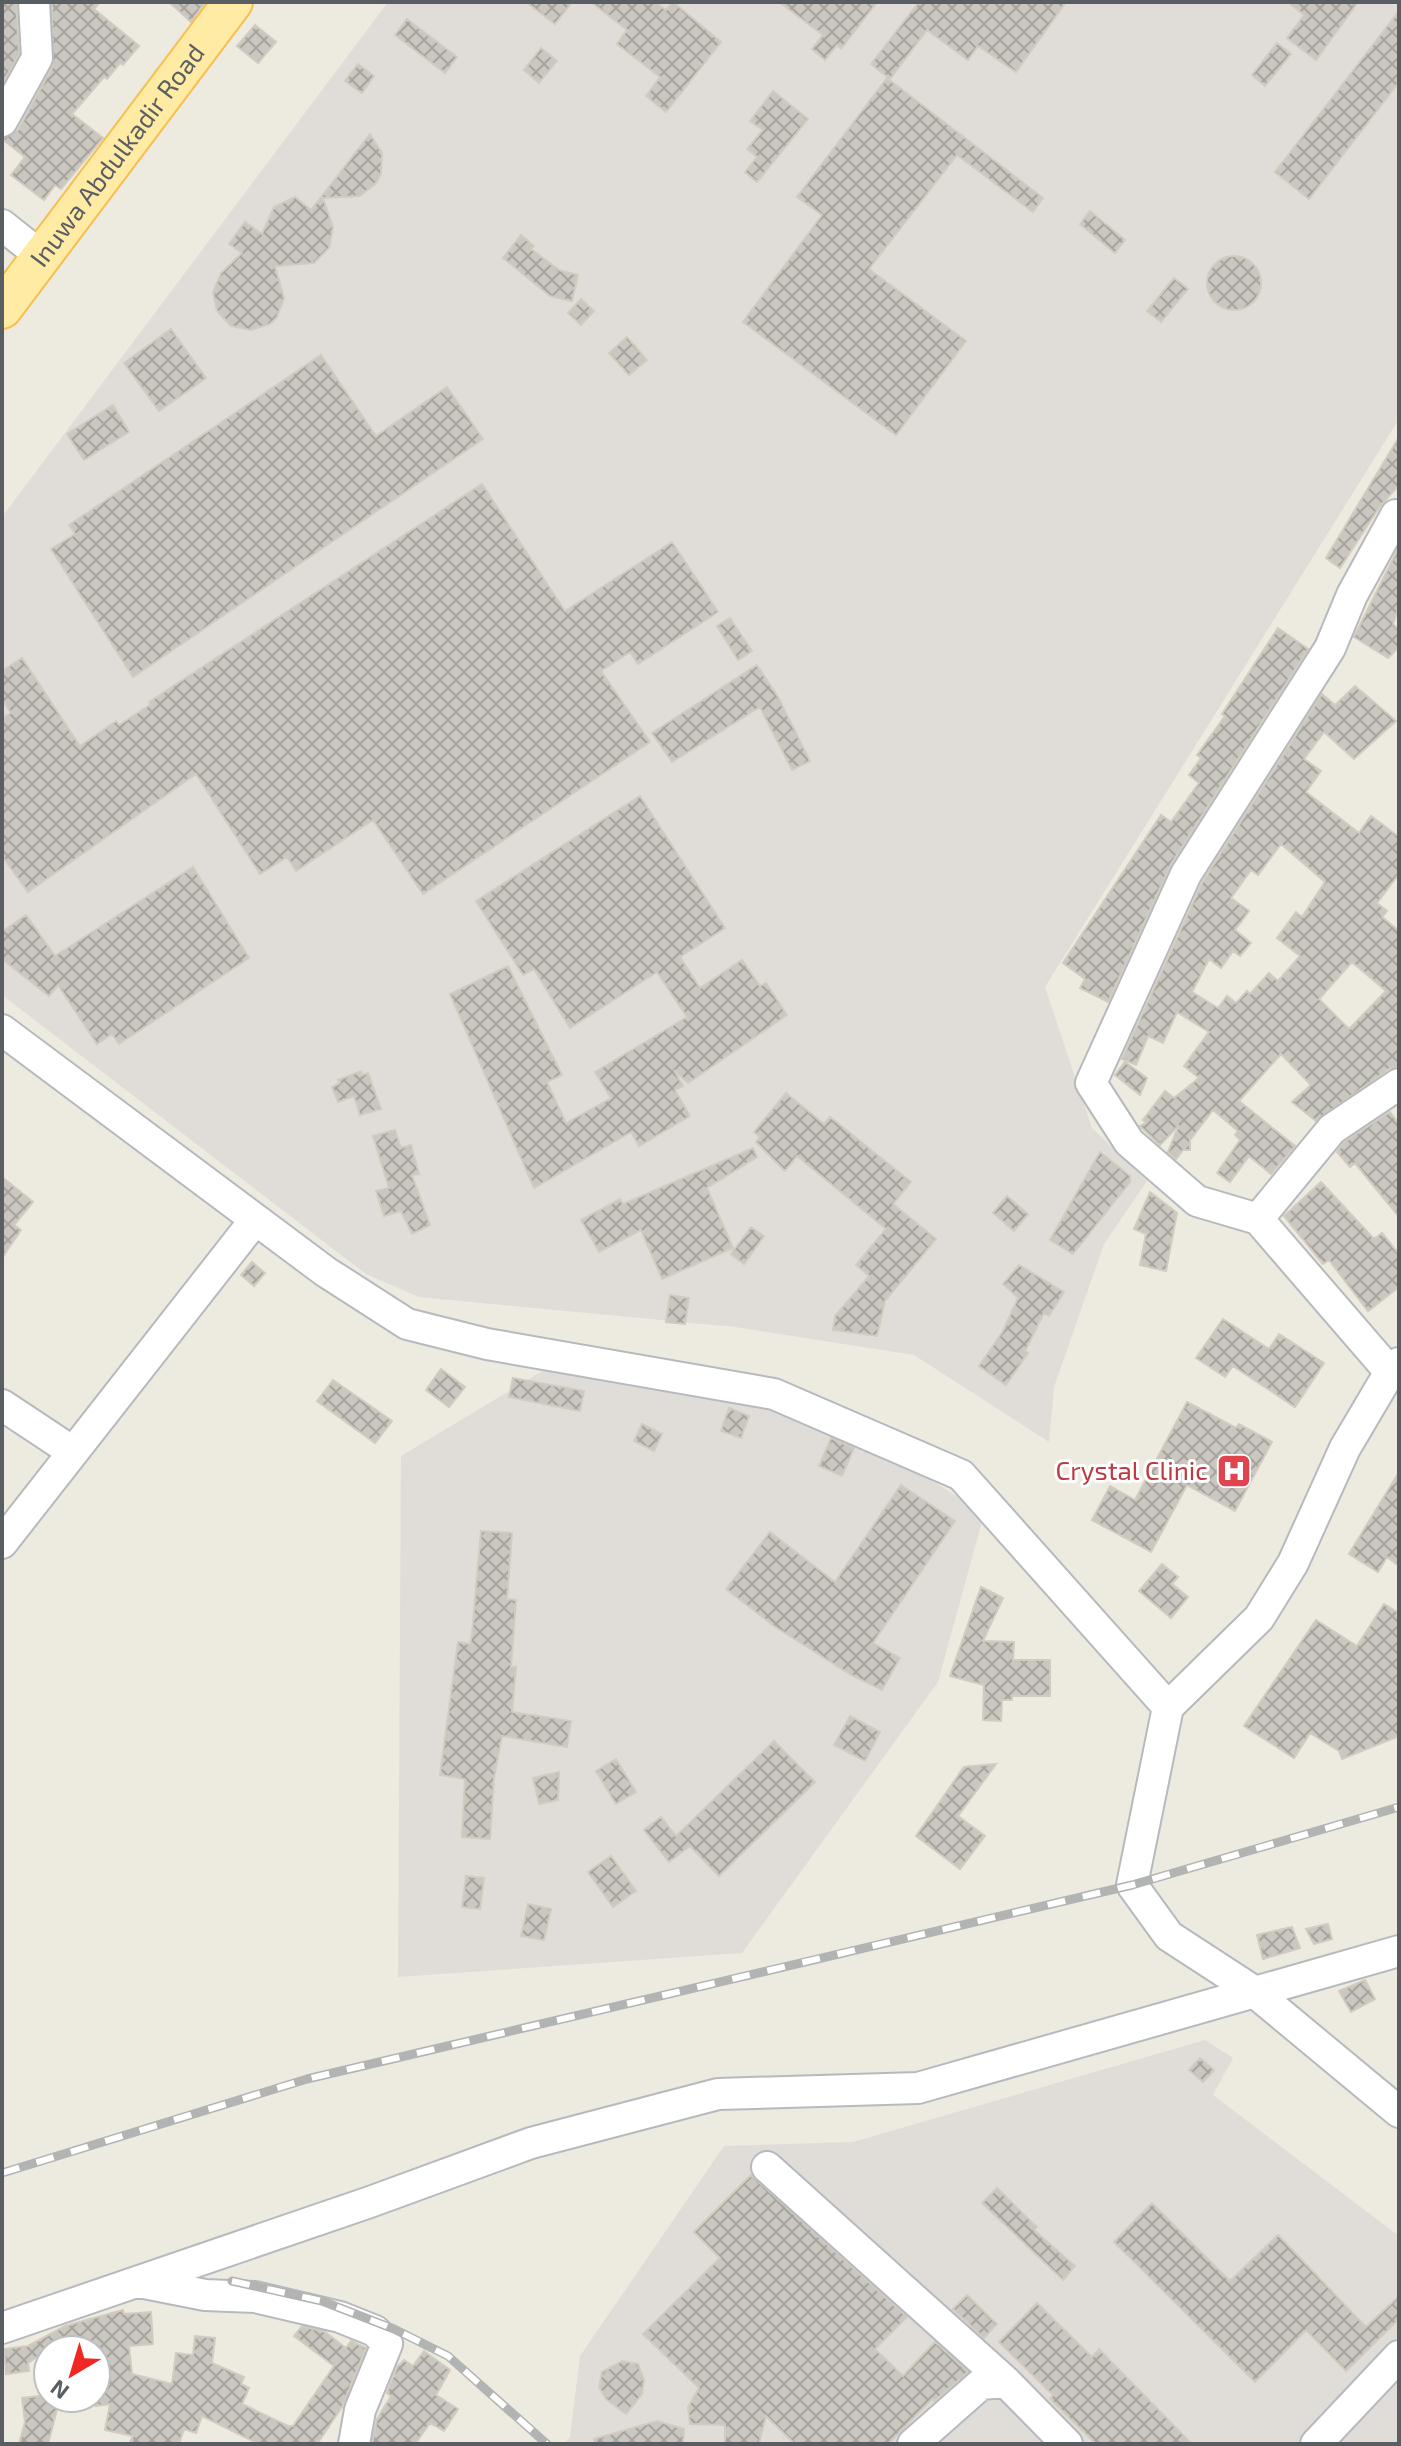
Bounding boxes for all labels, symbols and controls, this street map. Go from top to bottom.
street label: Inuwa Abdulkadir Road [23,37,210,272]
hospital icon: Crystal Clinic [1215,1452,1253,1490]
place label: Crystal Clinic [1055,1454,1208,1485]
north arrow [32,2334,112,2414]
text: N [45,2375,73,2406]

